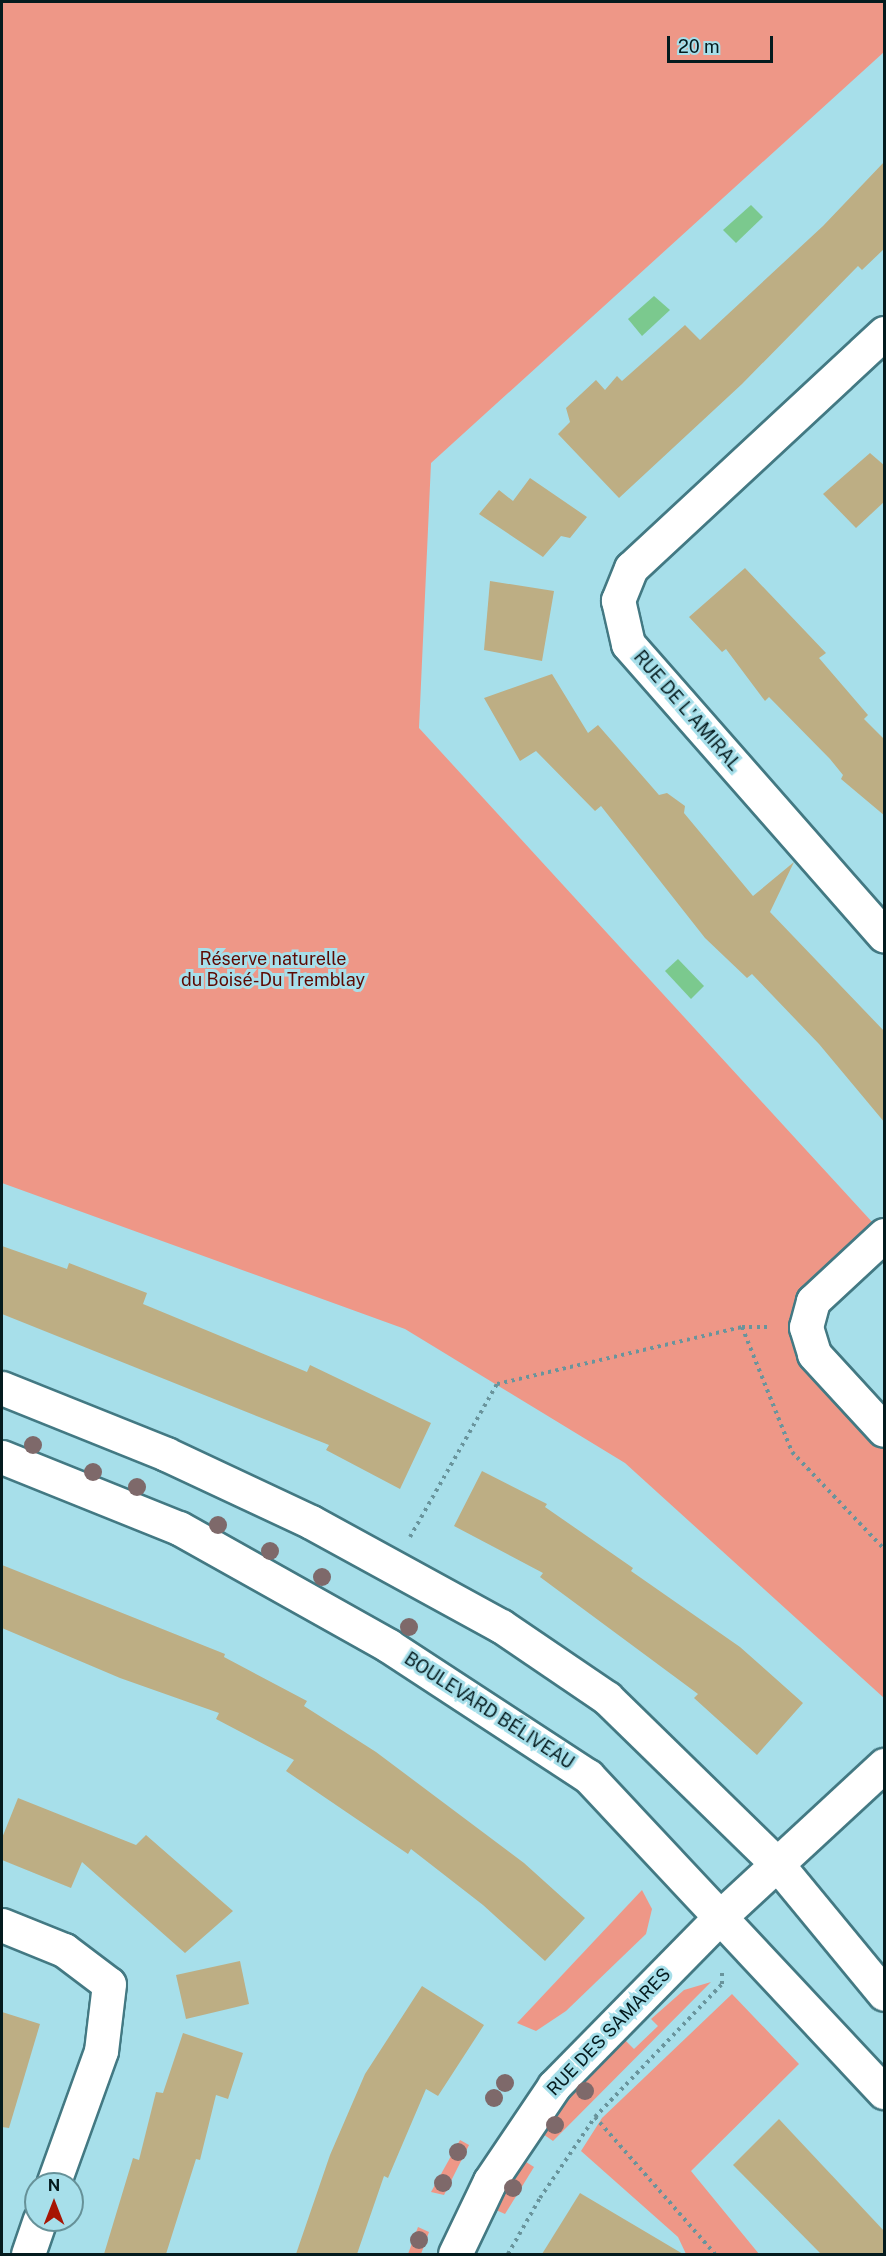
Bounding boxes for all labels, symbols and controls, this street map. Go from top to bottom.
scale bar [670,24,776,62]
text: 20 m [678,36,720,57]
street label: RUE DE L'AMIRAL [629,647,745,775]
park label: Réserve naturelle du Boisé-Du Tremblay [181,949,365,992]
street label: BOULEVARD BÉLIVEAU [400,1648,578,1774]
street label: RUE DES SAMARES [543,1964,675,2100]
north arrow [24,2172,84,2232]
text: N [48,2176,60,2195]

